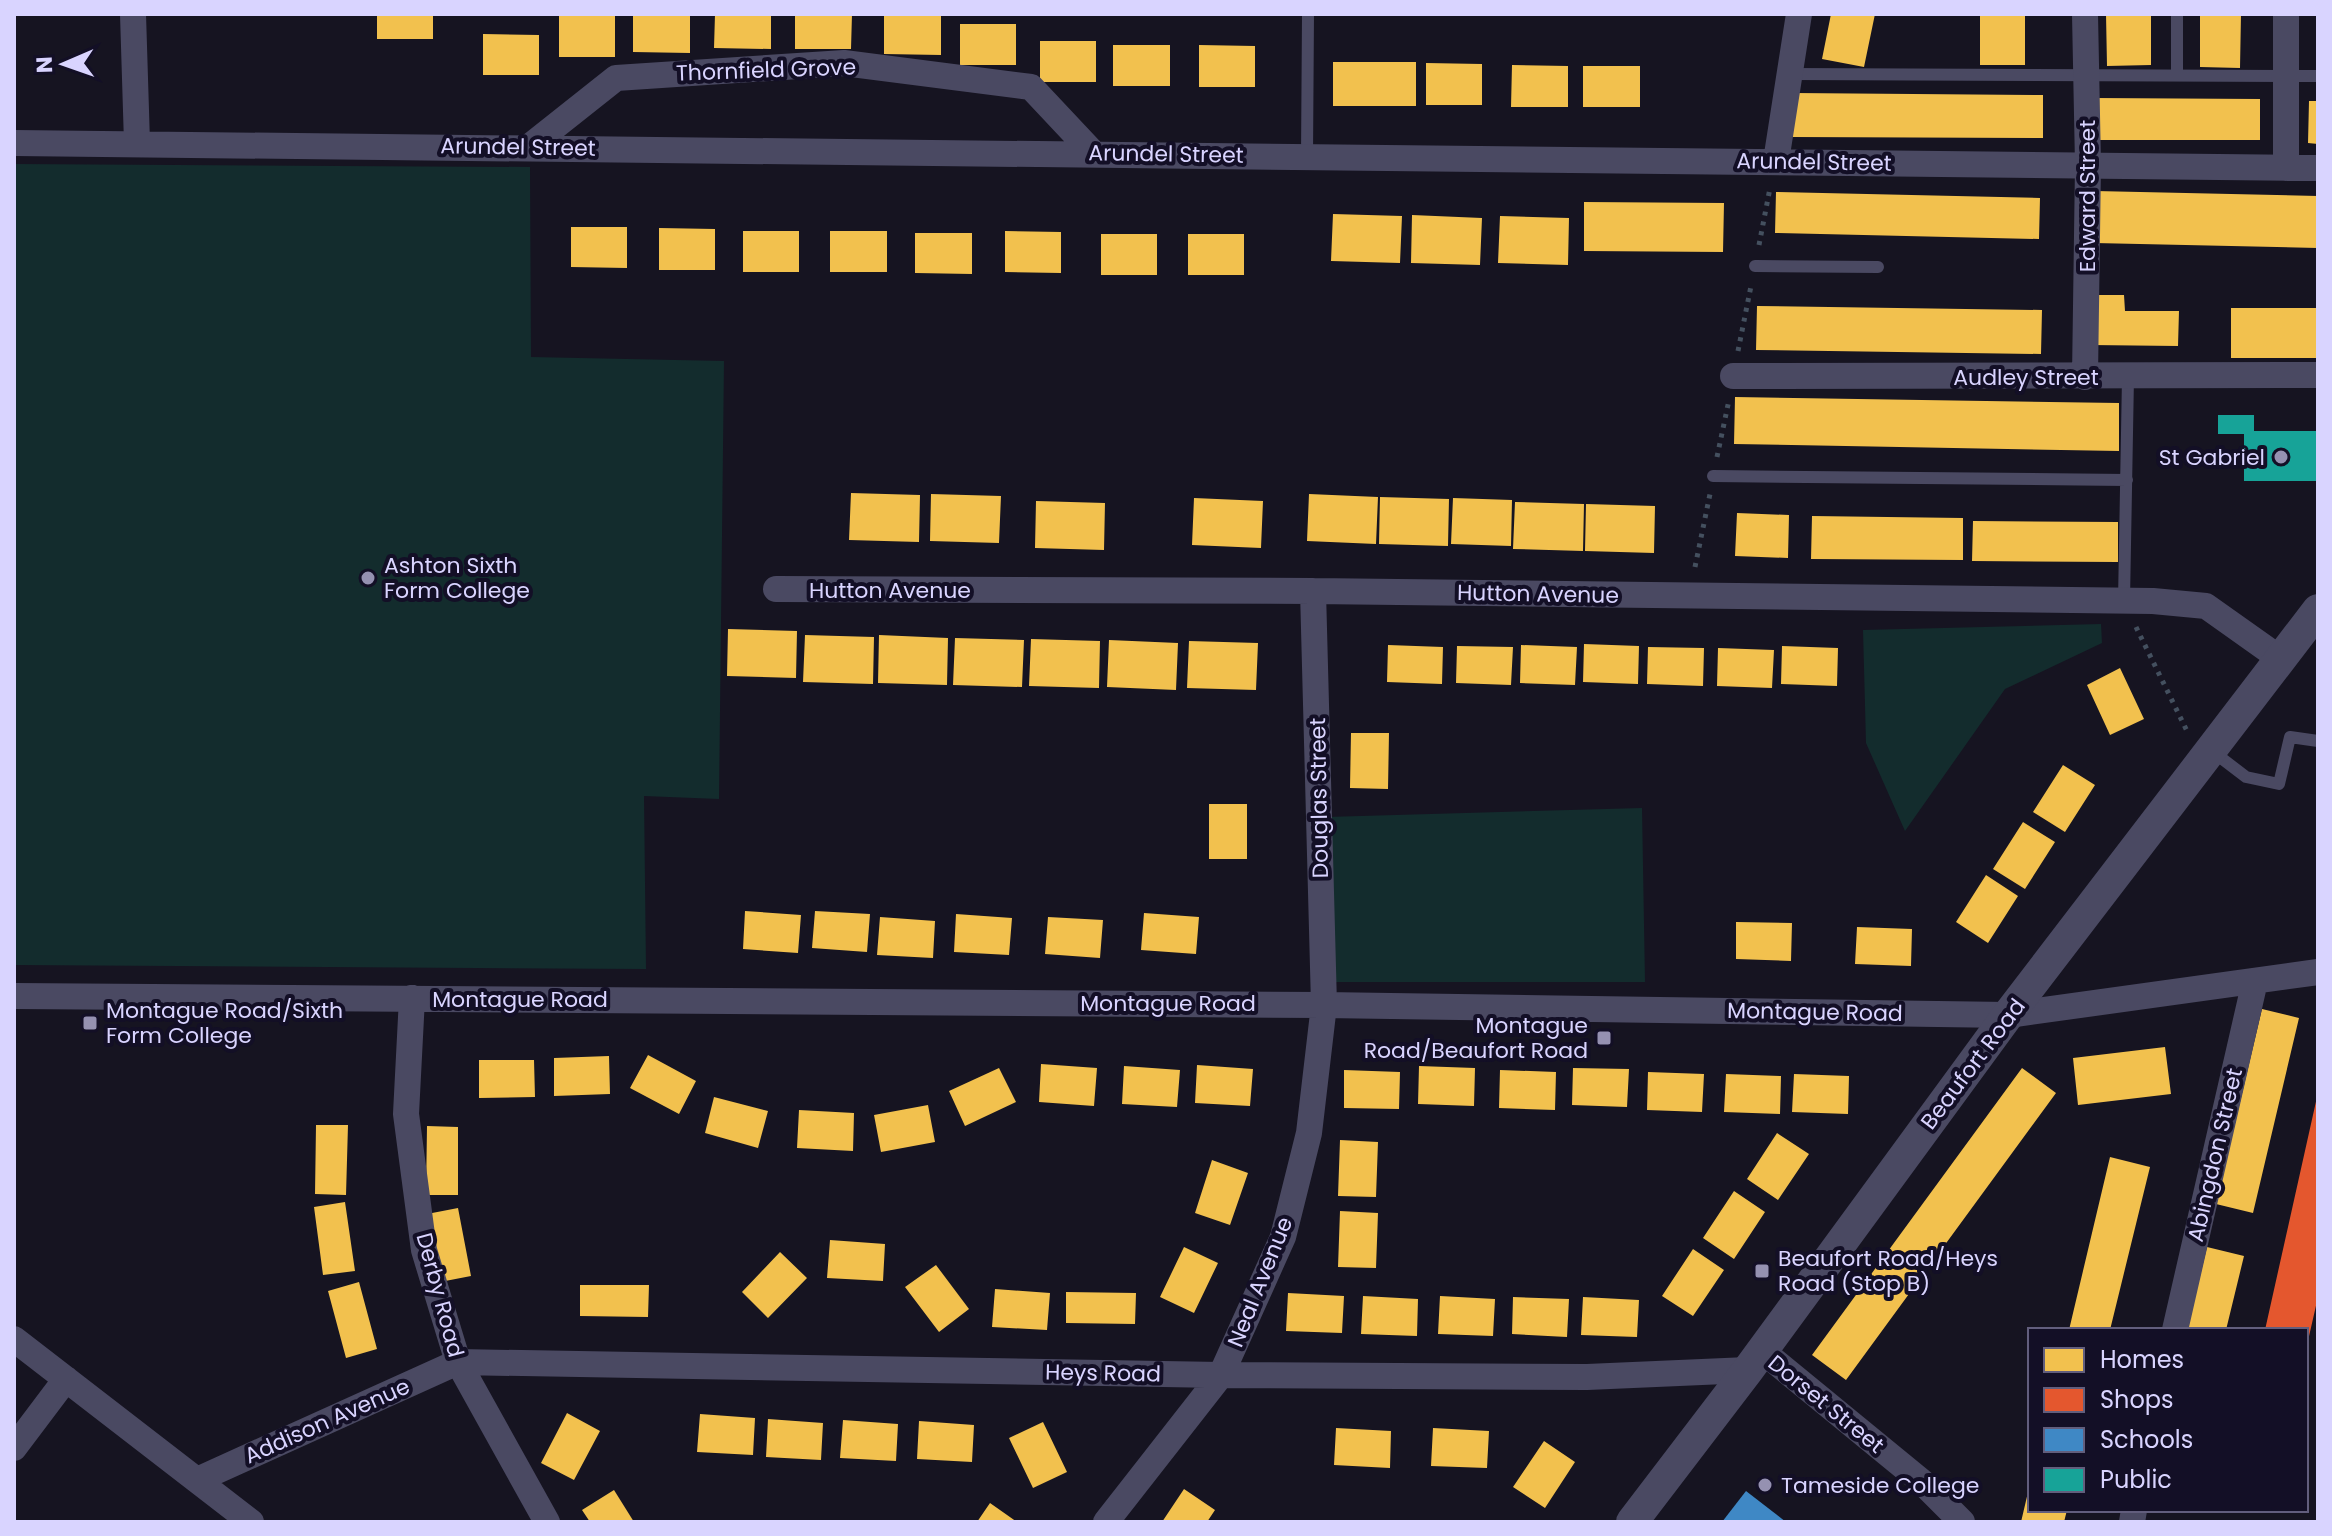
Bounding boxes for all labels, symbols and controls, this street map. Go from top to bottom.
north arrow [24,24,104,104]
street label: Thornfield Grove [675,51,857,89]
text: N [29,56,60,73]
street label: Edward Street [2072,120,2103,272]
street label: Arundel Street [440,130,596,164]
street label: Arundel Street [1088,137,1244,171]
street label: Arundel Street [1736,145,1892,179]
street label: Audley Street [1953,362,2099,393]
place label: St Gabriel [2159,442,2265,473]
marker: St Gabriel [2272,448,2290,466]
place label: Ashton Sixth Form College [384,550,530,606]
marker: Ashton Sixth Form College [359,569,377,587]
street label: Hutton Avenue [809,575,971,606]
street label: Hutton Avenue [1457,577,1619,611]
street label: Douglas Street [1302,717,1336,879]
street label: Montague Road [432,984,608,1015]
street label: Montague Road [1080,988,1256,1019]
street label: Beaufort Road [1913,992,2033,1136]
place label: Montague Road/Sixth Form College [106,995,343,1051]
street label: Montague Road [1727,995,1903,1029]
place label: Montague Road/Beaufort Road [1364,1010,1588,1066]
marker: Montague Road/Sixth Form College [81,1014,99,1032]
marker: Montague Road/Beaufort Road [1595,1029,1613,1047]
street label: Abingdon Street [2180,1065,2250,1245]
street label: Neal Avenue [1220,1212,1300,1352]
street label: Derby Road [408,1229,472,1361]
place label: Beaufort Road/Heys Road (Stop B) [1778,1243,1998,1299]
marker: Beaufort Road/Heys Road (Stop B) [1753,1262,1771,1280]
legend [2028,1328,2308,1512]
text: Homes [2100,1343,2184,1376]
street label: Dorset Street [1761,1348,1891,1460]
street label: Heys Road [1045,1356,1161,1390]
street label: Addison Avenue [239,1371,415,1471]
text: Shops [2100,1383,2174,1416]
text: Schools [2100,1423,2193,1456]
text: Public [2100,1463,2172,1496]
place label: Tameside College [1781,1470,1979,1501]
marker: Tameside College [1756,1476,1774,1494]

